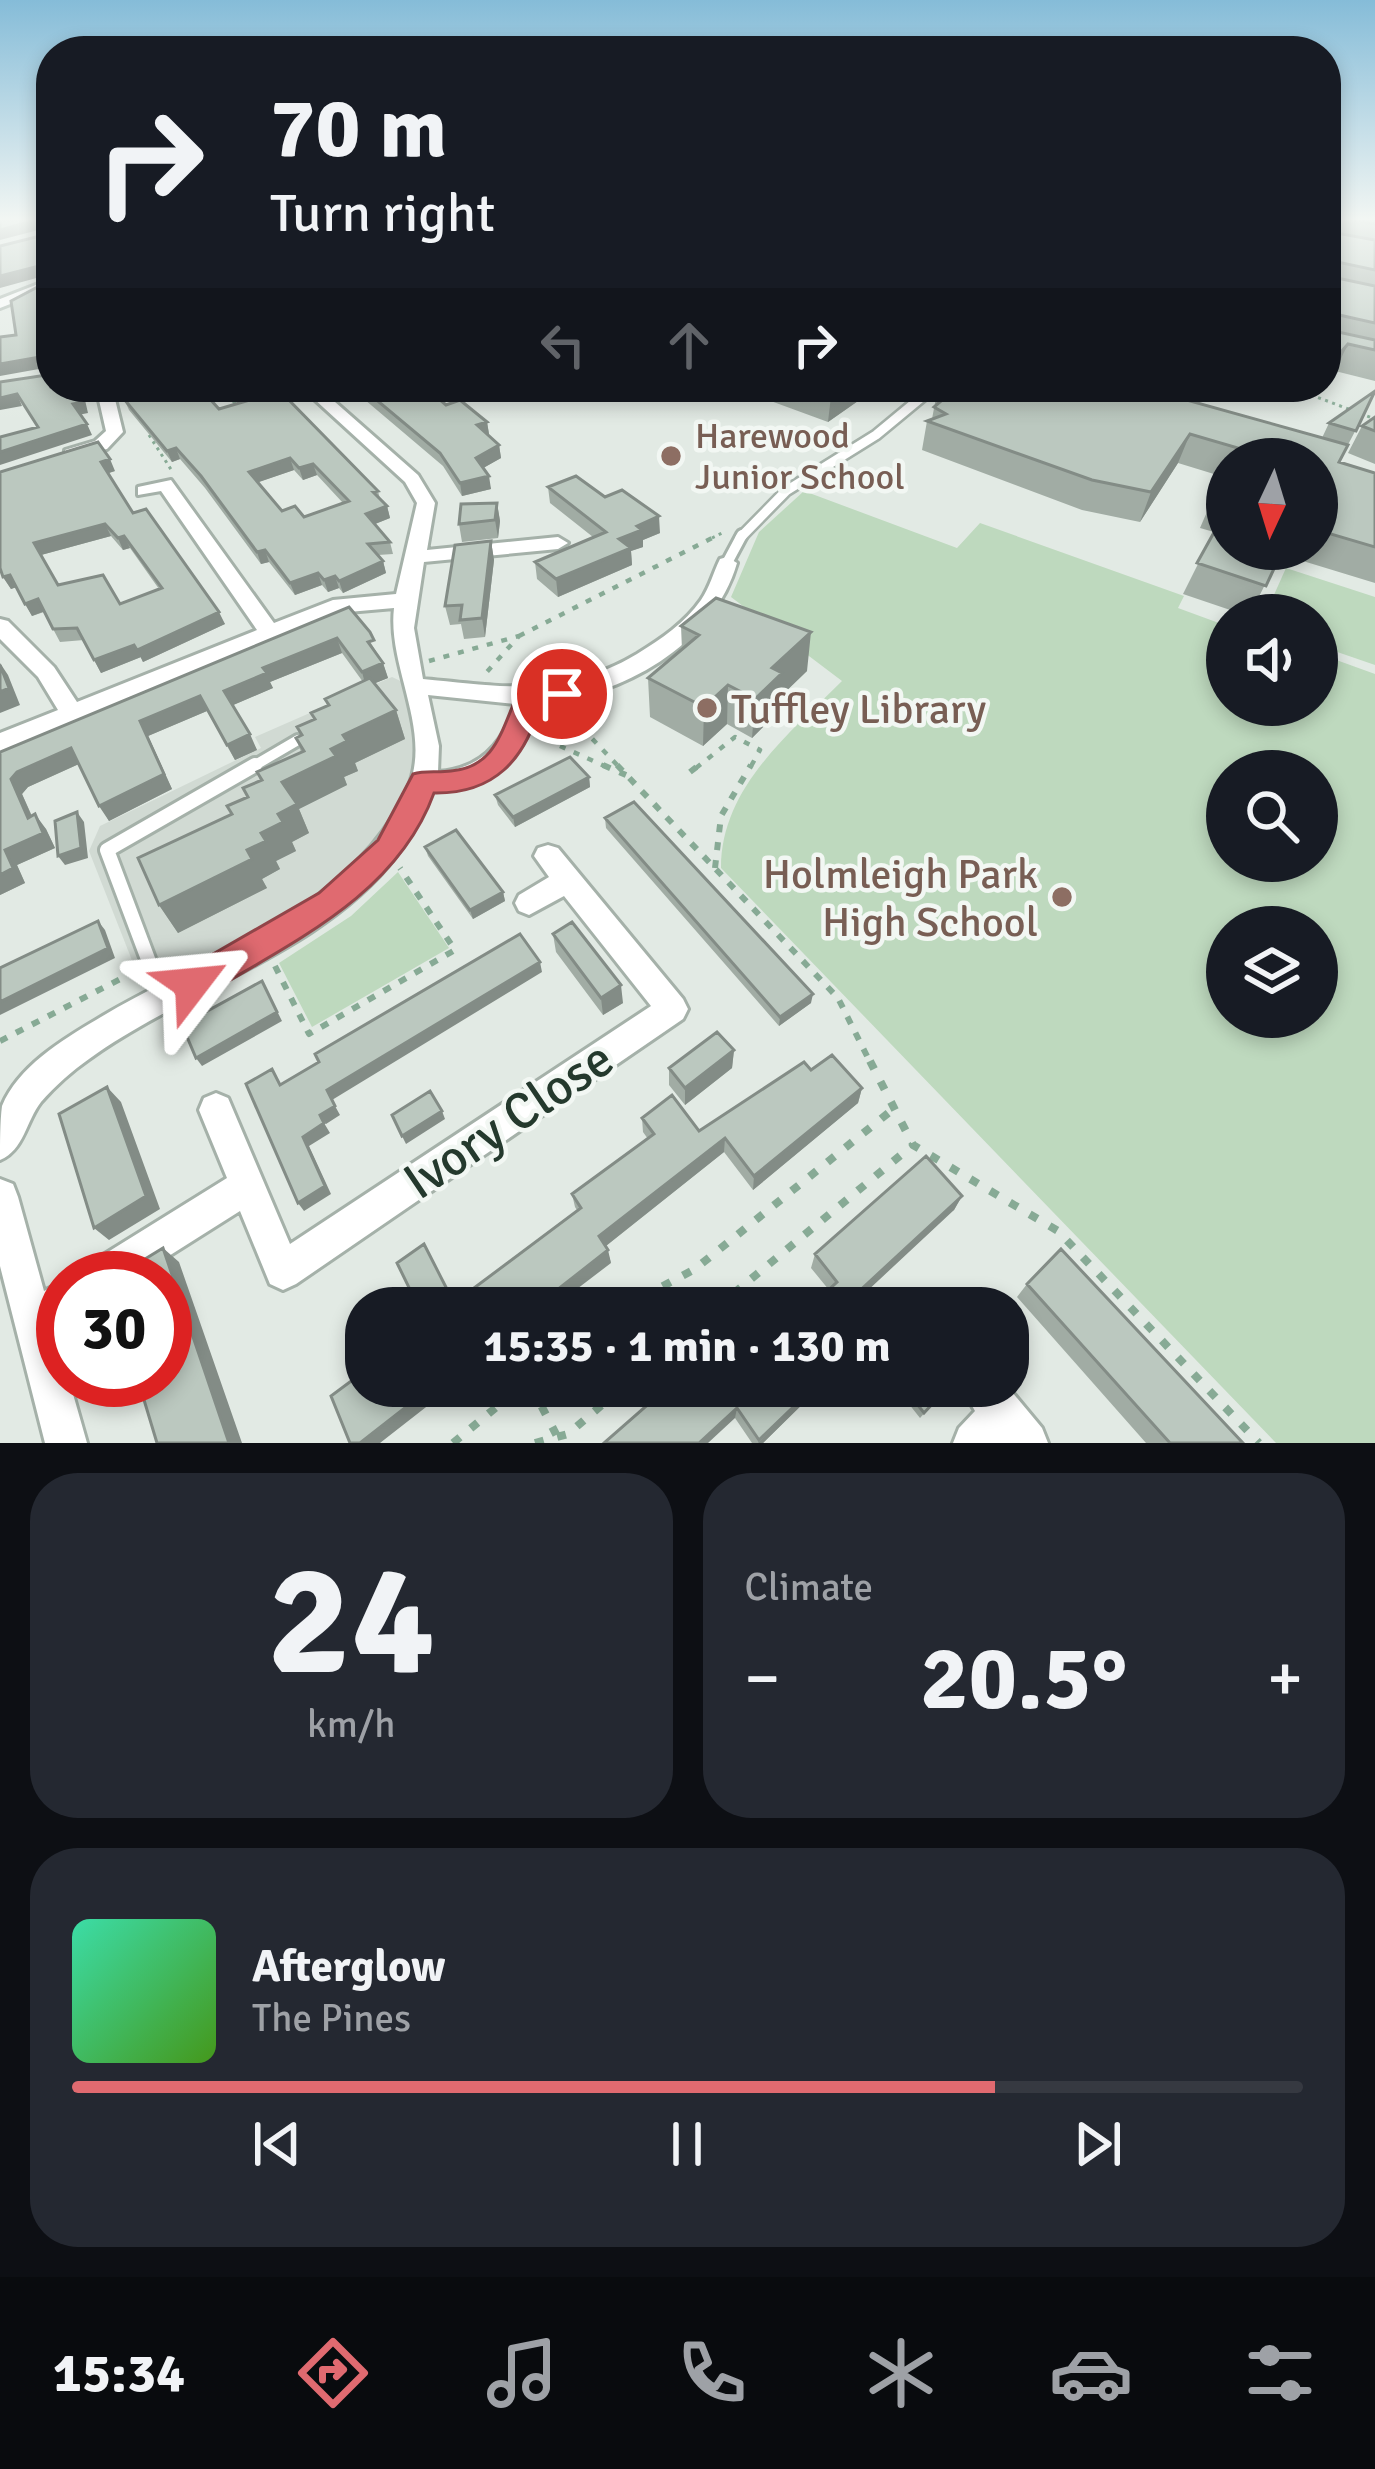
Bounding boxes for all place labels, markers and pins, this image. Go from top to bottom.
place label: Harewood Junior School [695,414,905,500]
marker: Harewood Junior School [658,443,684,469]
pin [511,643,613,745]
place label: Tuffley Library [731,684,986,735]
marker: Tuffley Library [694,695,720,721]
place label: Holmleigh Park High School [763,849,1038,948]
marker: Holmleigh Park High School [1049,884,1075,910]

